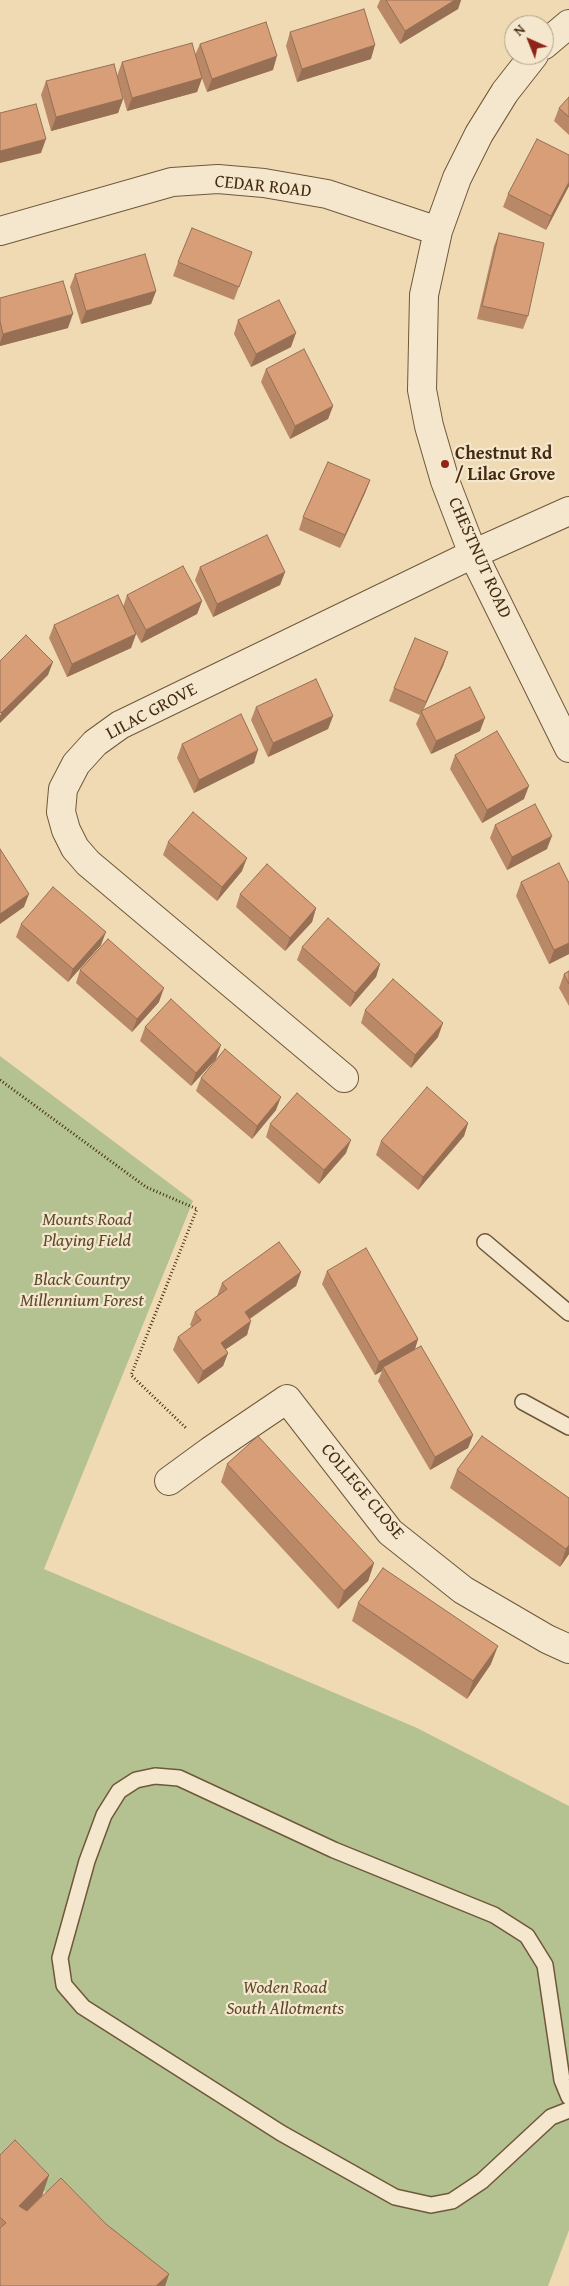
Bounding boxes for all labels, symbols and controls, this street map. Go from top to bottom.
north arrow [504,15,554,65]
text: N [509,19,530,40]
street label: CEDAR ROAD [214,171,312,203]
place label: Chestnut Rd / Lilac Grove [455,443,555,486]
marker: Chestnut Rd / Lilac Grove [439,458,451,470]
street label: CHESTNUT ROAD [443,494,515,622]
street label: LILAC GROVE [103,679,201,745]
park label: Mounts Road Playing Field [42,1209,132,1252]
park label: Black Country Millennium Forest [20,1269,144,1312]
street label: COLLEGE CLOSE [316,1440,408,1544]
park label: Woden Road South Allotments [226,1977,344,2020]

